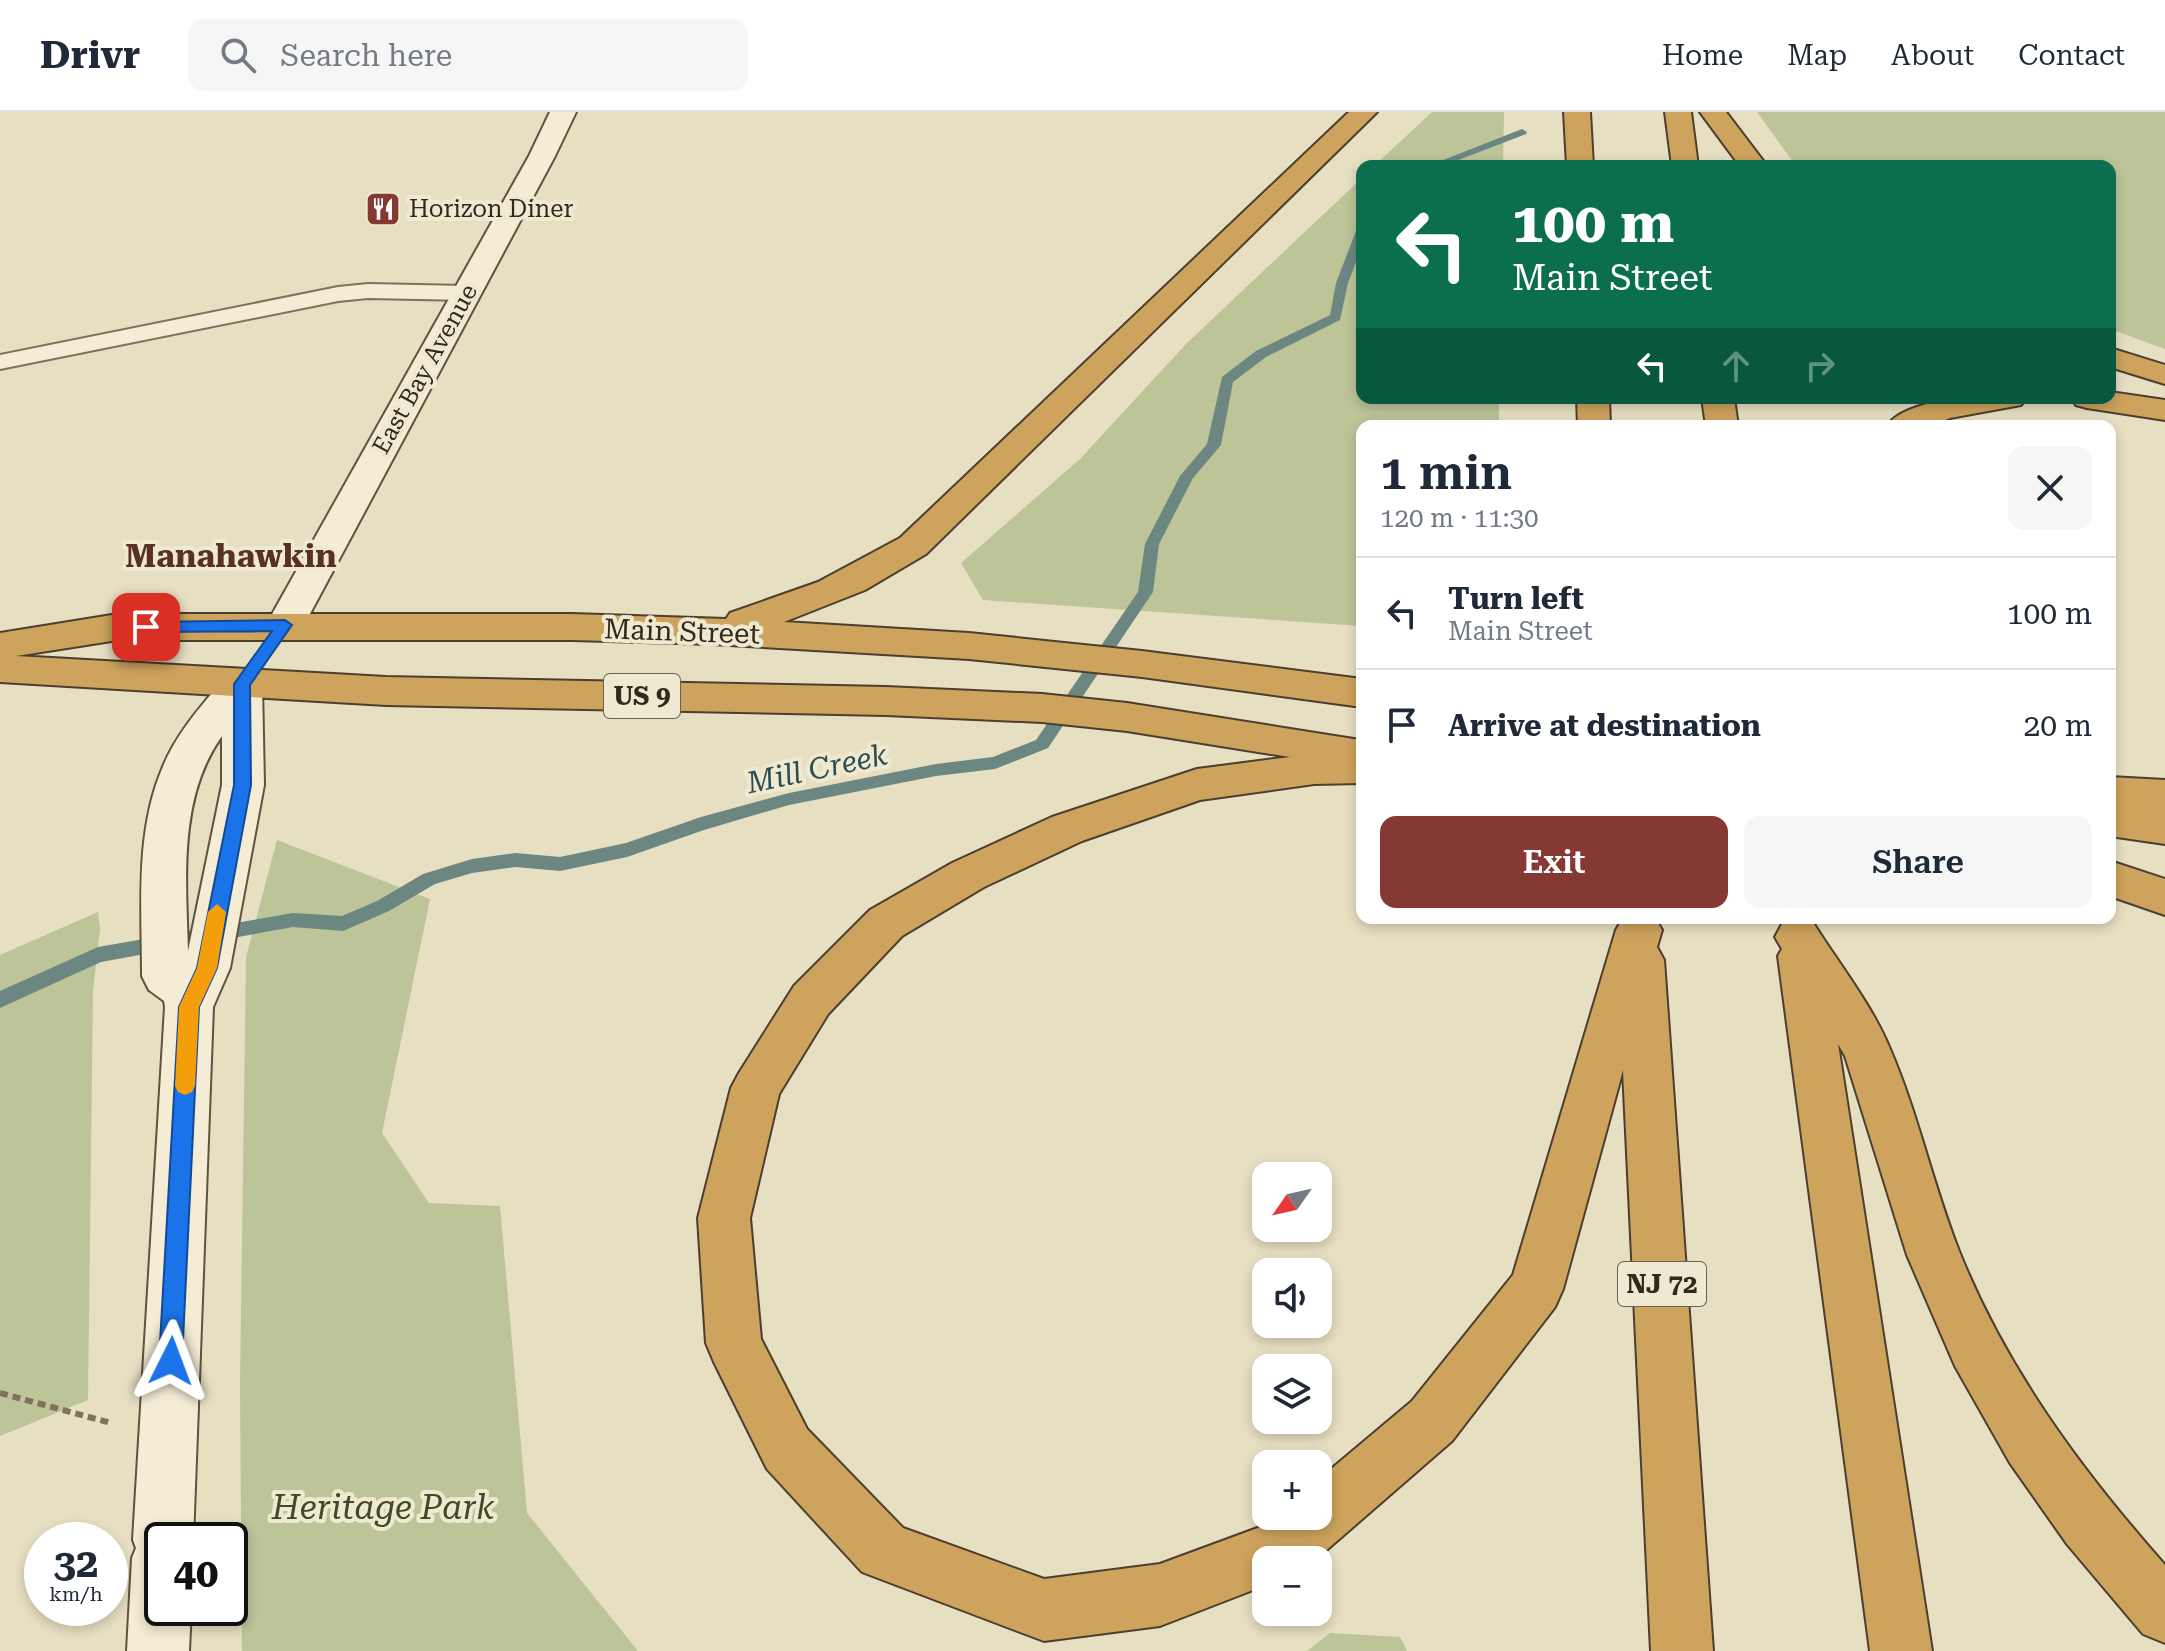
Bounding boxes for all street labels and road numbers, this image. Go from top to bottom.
street label: East Bay Avenue [367,279,483,459]
street label: Main Street [603,612,760,651]
road number: US 9 [604,674,680,718]
road number: NJ 72 [1618,1262,1706,1306]

